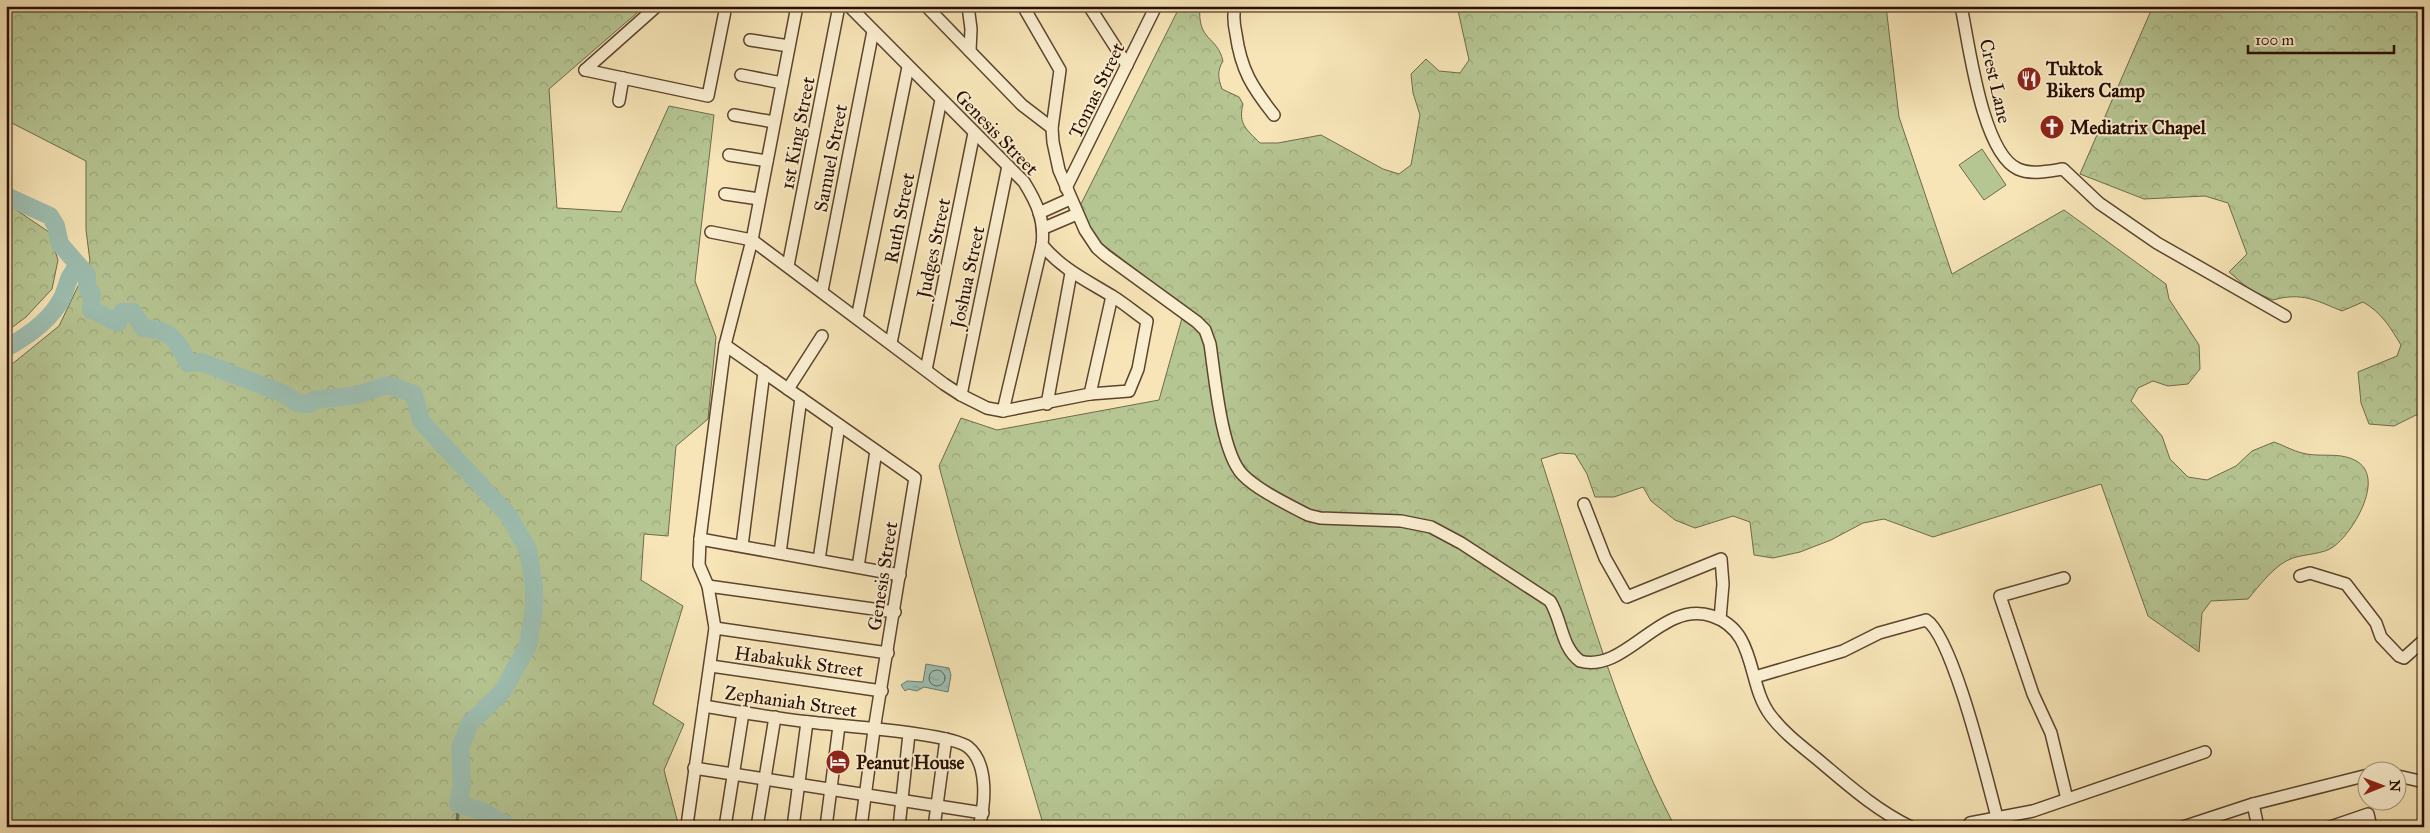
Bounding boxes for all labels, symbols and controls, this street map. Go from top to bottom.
scale bar [2248,22,2394,54]
text: 100 m [2255,31,2295,49]
street label: Crest Lane [1975,37,2016,126]
street label: Tomas Street [1063,39,1130,142]
place label: Tuktok Bikers Camp [2045,57,2145,103]
restaurant icon: Tuktok Bikers Camp [2016,66,2042,92]
street label: 1st King Street [775,74,821,192]
street label: Genesis Street [950,85,1043,180]
street label: Samuel Street [809,102,852,214]
church icon: Mediatrix Chapel [2039,114,2065,140]
place label: Mediatrix Chapel [2070,116,2207,140]
street label: Ruth Street [879,171,920,265]
street label: Judges Street [911,196,956,303]
street label: Joshua Street [945,224,991,332]
street label: Genesis Street [863,520,903,632]
street label: Habakukk Street [733,641,865,682]
street label: Zephaniah Street [723,681,859,722]
hotel icon: Peanut House [825,749,851,775]
place label: Peanut House [856,751,964,774]
north arrow [2358,760,2408,810]
text: N [2386,780,2403,792]

